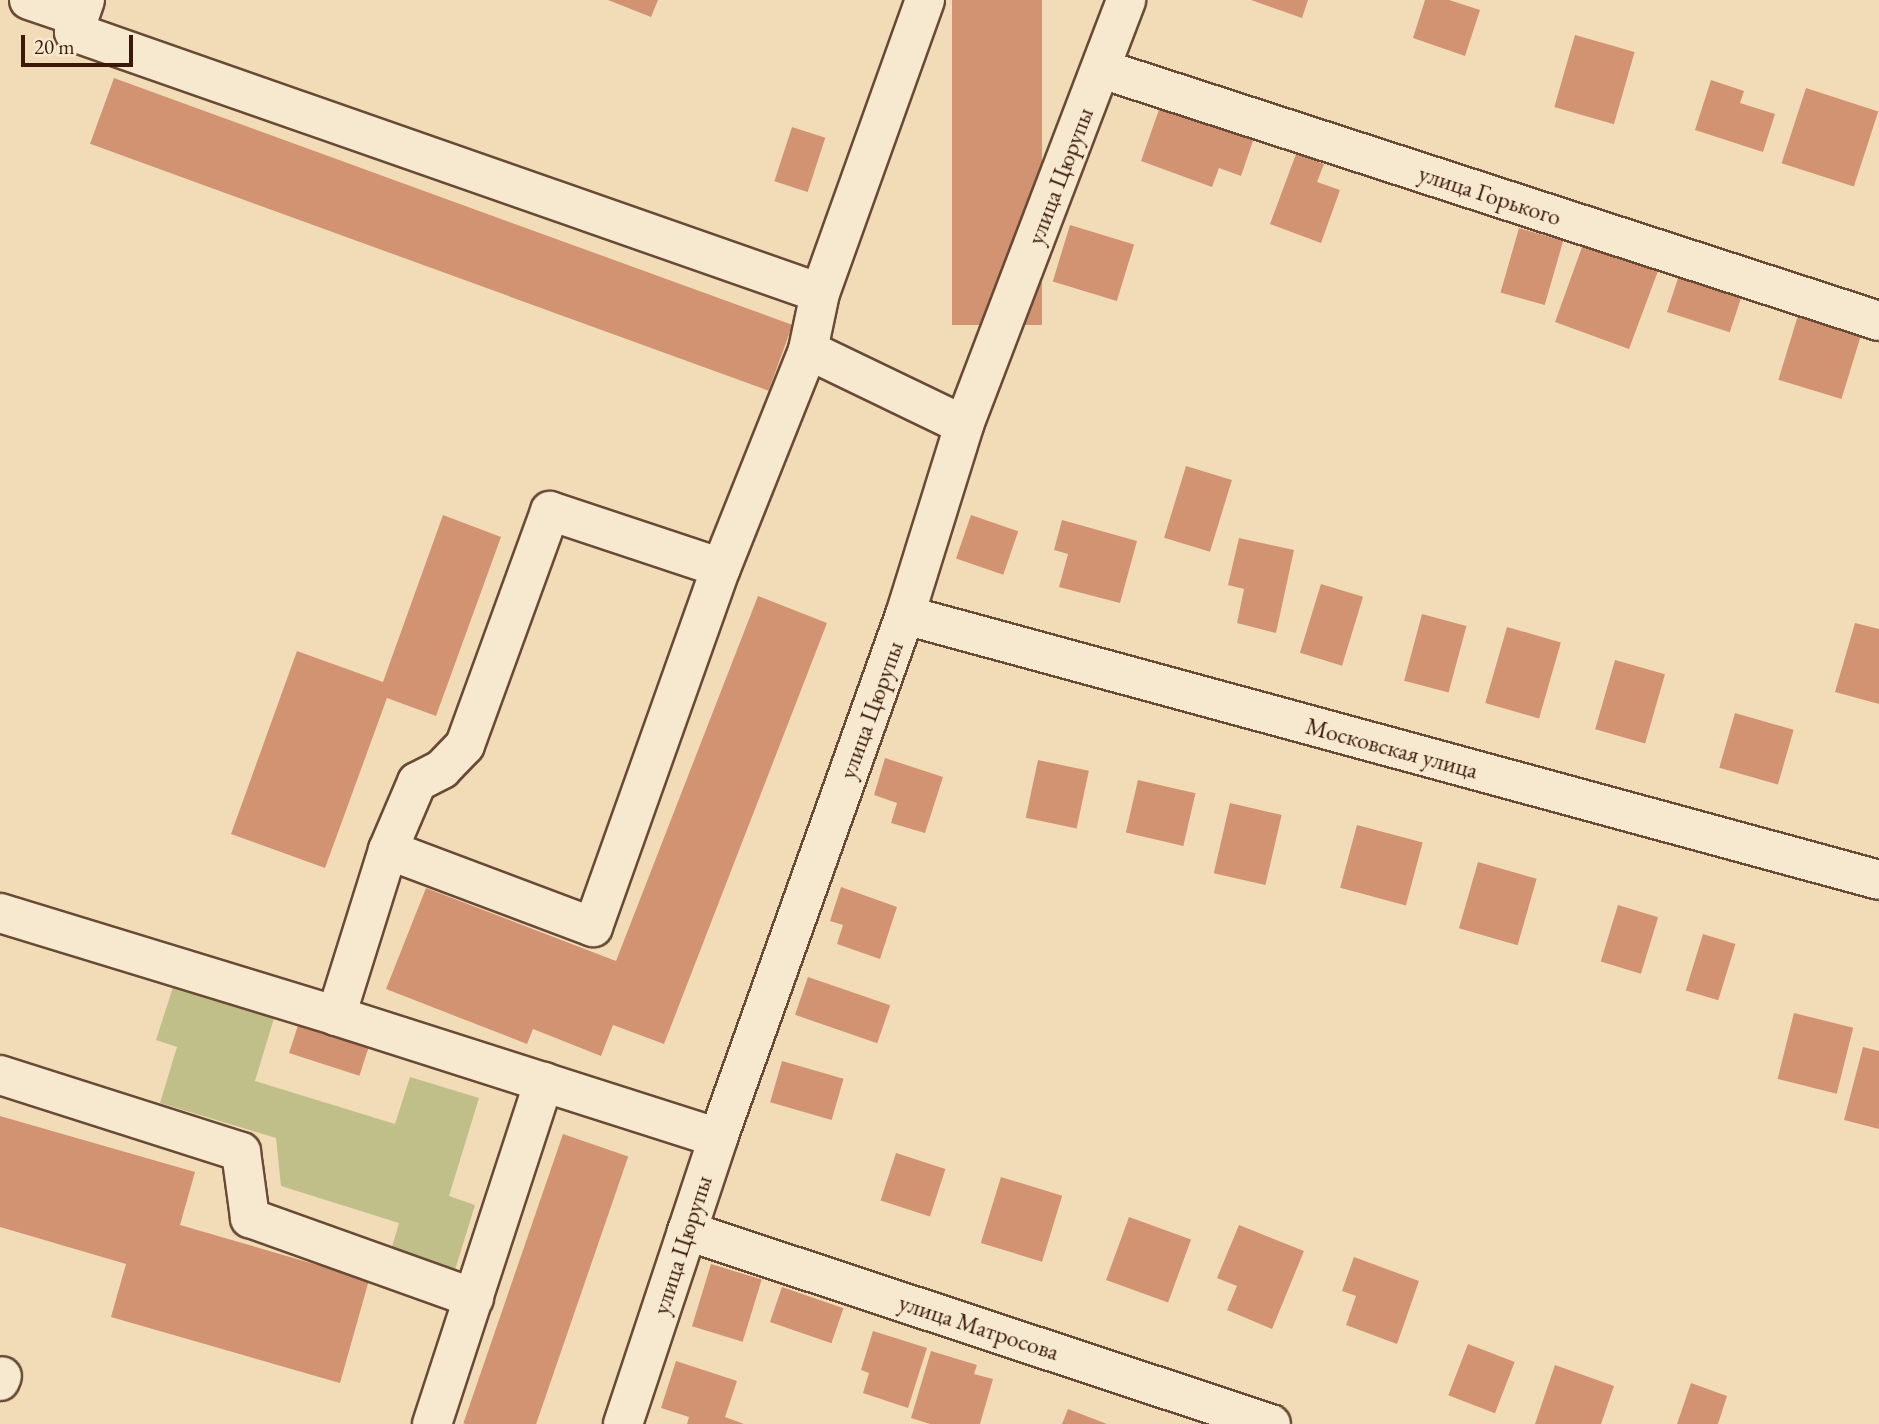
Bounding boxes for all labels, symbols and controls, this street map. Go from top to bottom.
scale bar [24,21,136,65]
text: 20 m [34,33,75,60]
street label: улица Цюрупы [1021,103,1099,249]
street label: улица Горького [1415,158,1565,232]
street label: улица Цюрупы [833,637,909,783]
street label: Московская улица [1303,711,1481,785]
street label: улица Цюрупы [646,1172,718,1318]
street label: улица Матросова [895,1288,1063,1366]

